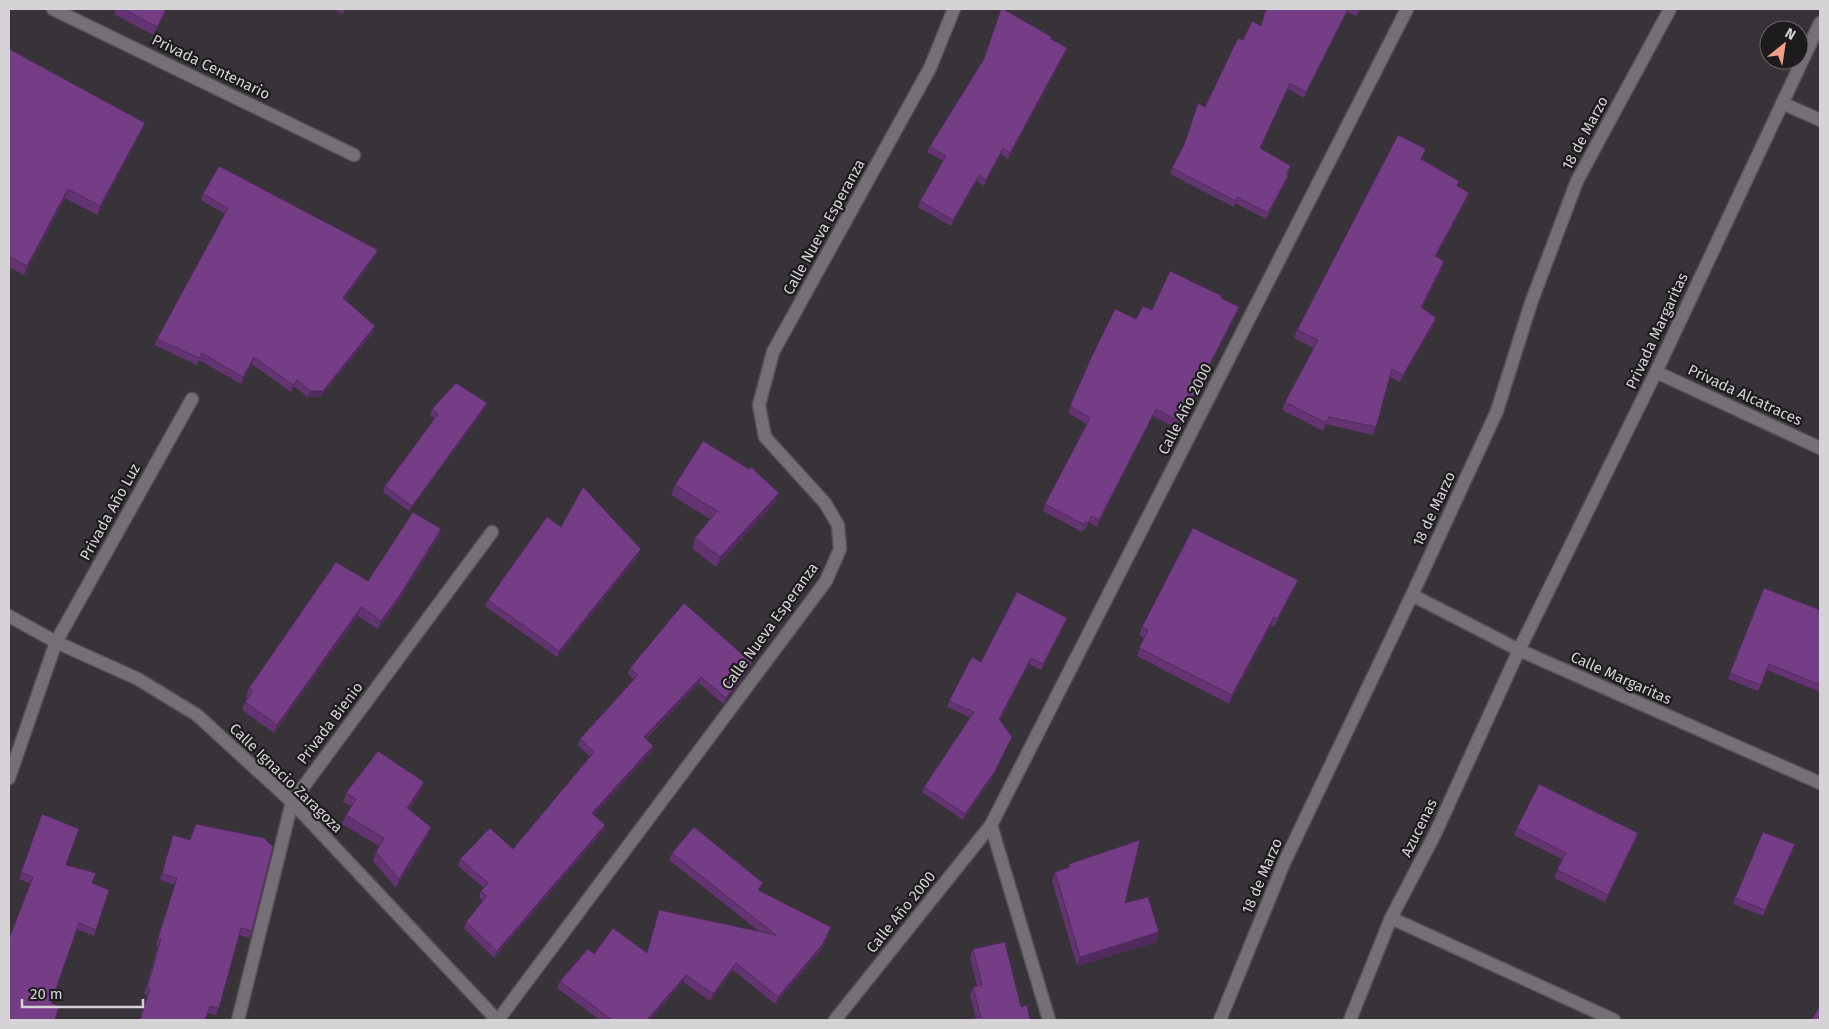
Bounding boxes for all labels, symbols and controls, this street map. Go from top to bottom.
north arrow [1759,20,1809,70]
text: N [1782,24,1799,44]
street label: Privada Centenario [149,31,273,103]
street label: 18 de Marzo [1558,93,1612,173]
street label: Calle Nueva Esperanza [779,156,869,298]
street label: Privada Margaritas [1622,270,1692,392]
street label: Calle Año 2000 [1154,360,1216,458]
street label: Privada Alcatraces [1685,361,1805,429]
street label: Privada Año Luz [76,460,144,563]
street label: 18 de Marzo [1409,469,1459,549]
street label: Calle Nueva Esperanza [718,559,822,693]
street label: Calle Margaritas [1568,648,1674,708]
street label: Privada Bienio [293,678,367,768]
street label: Calle Ignacio Zaragoza [226,719,346,837]
street label: Azucenas [1397,796,1441,860]
street label: 18 de Marzo [1238,835,1286,917]
street label: Calle Año 2000 [863,868,939,956]
scale bar [22,976,144,1008]
text: 20 m [30,985,63,1003]

